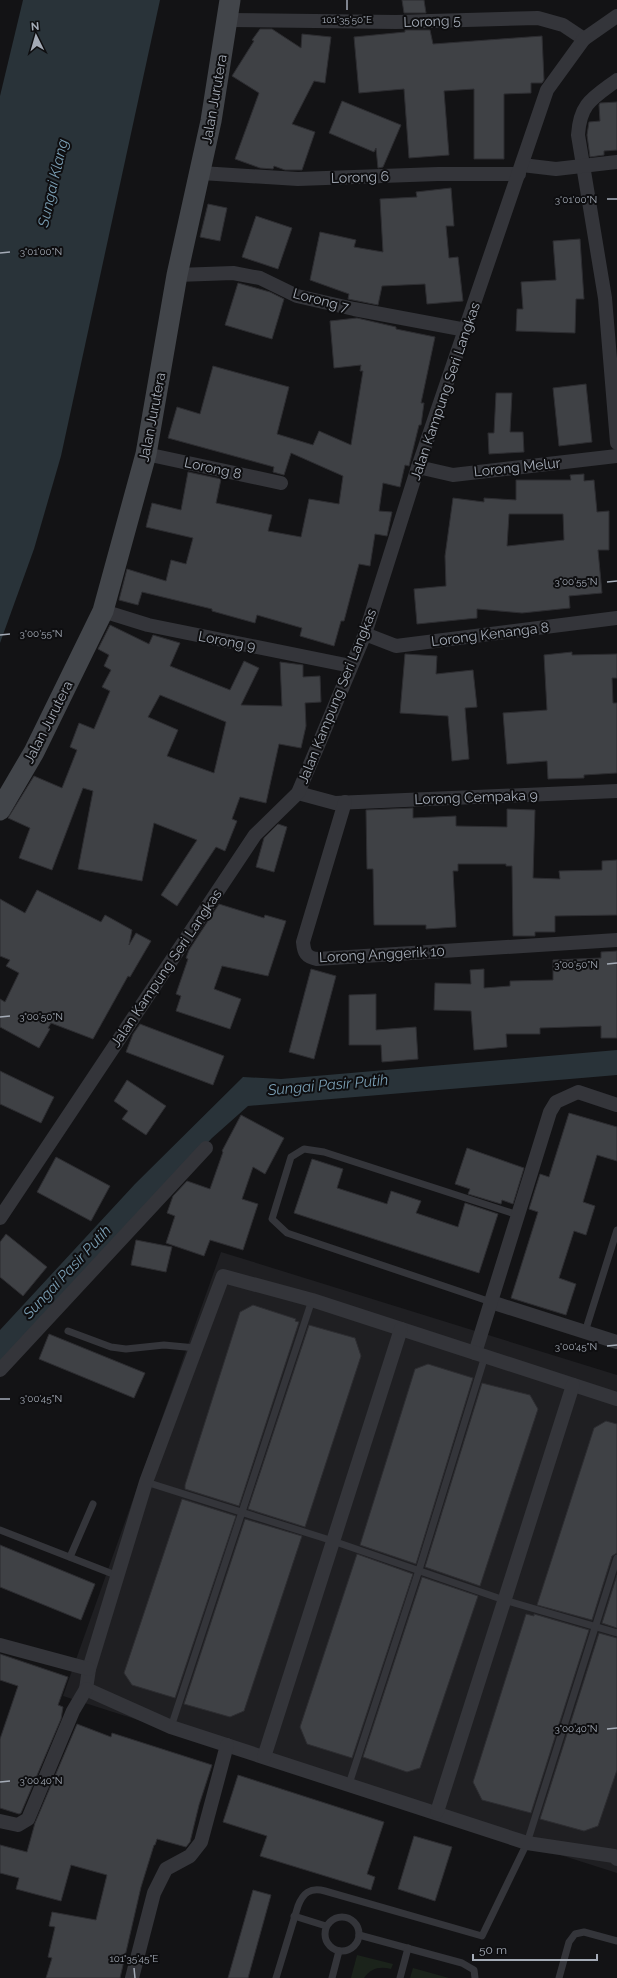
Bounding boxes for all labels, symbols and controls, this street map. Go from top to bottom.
street label: Lorong 5 [403,12,461,30]
text: 101°35'50"E [322,14,372,25]
north arrow [16,16,56,56]
text: N [30,20,40,33]
street label: Jalan Jurutera [198,53,230,145]
water label: Sungai Klang [34,137,72,230]
street label: Lorong 6 [331,168,389,186]
text: 3°01'00"N [555,194,597,205]
text: 3°01'00"N [20,246,62,257]
street label: Lorong 7 [291,285,351,315]
street label: Jalan Kampung Seri Langkas [407,300,483,482]
street label: Jalan Jurutera [136,371,168,463]
street label: Lorong 8 [183,454,243,482]
street label: Lorong Melur [473,454,561,480]
text: 3°00'55"N [554,576,598,587]
street label: Jalan Kampung Seri Langkas [295,606,380,786]
street label: Lorong Kenanga 8 [430,619,550,649]
text: 3°00'55"N [19,628,63,639]
street label: Lorong 9 [197,628,257,654]
street label: Jalan Jurutera [20,678,76,766]
street label: Lorong Cempaka 9 [414,787,538,807]
street label: Jalan Kampung Seri Langkas [107,886,225,1050]
street label: Lorong Anggerik 10 [319,943,445,965]
text: 3°00'50"N [554,959,598,970]
text: 3°00'50"N [19,1011,63,1022]
water label: Sungai Pasir Putih [266,1071,389,1099]
water label: Sungai Pasir Putih [18,1222,115,1323]
text: 3°00'45"N [555,1341,597,1352]
text: 3°00'45"N [20,1393,62,1404]
text: 3°00'40"N [554,1723,598,1734]
text: 3°00'40"N [19,1775,63,1786]
scale bar [473,1936,597,1962]
text: 50 m [479,1943,507,1957]
text: 101°35'45"E [110,1953,158,1964]

